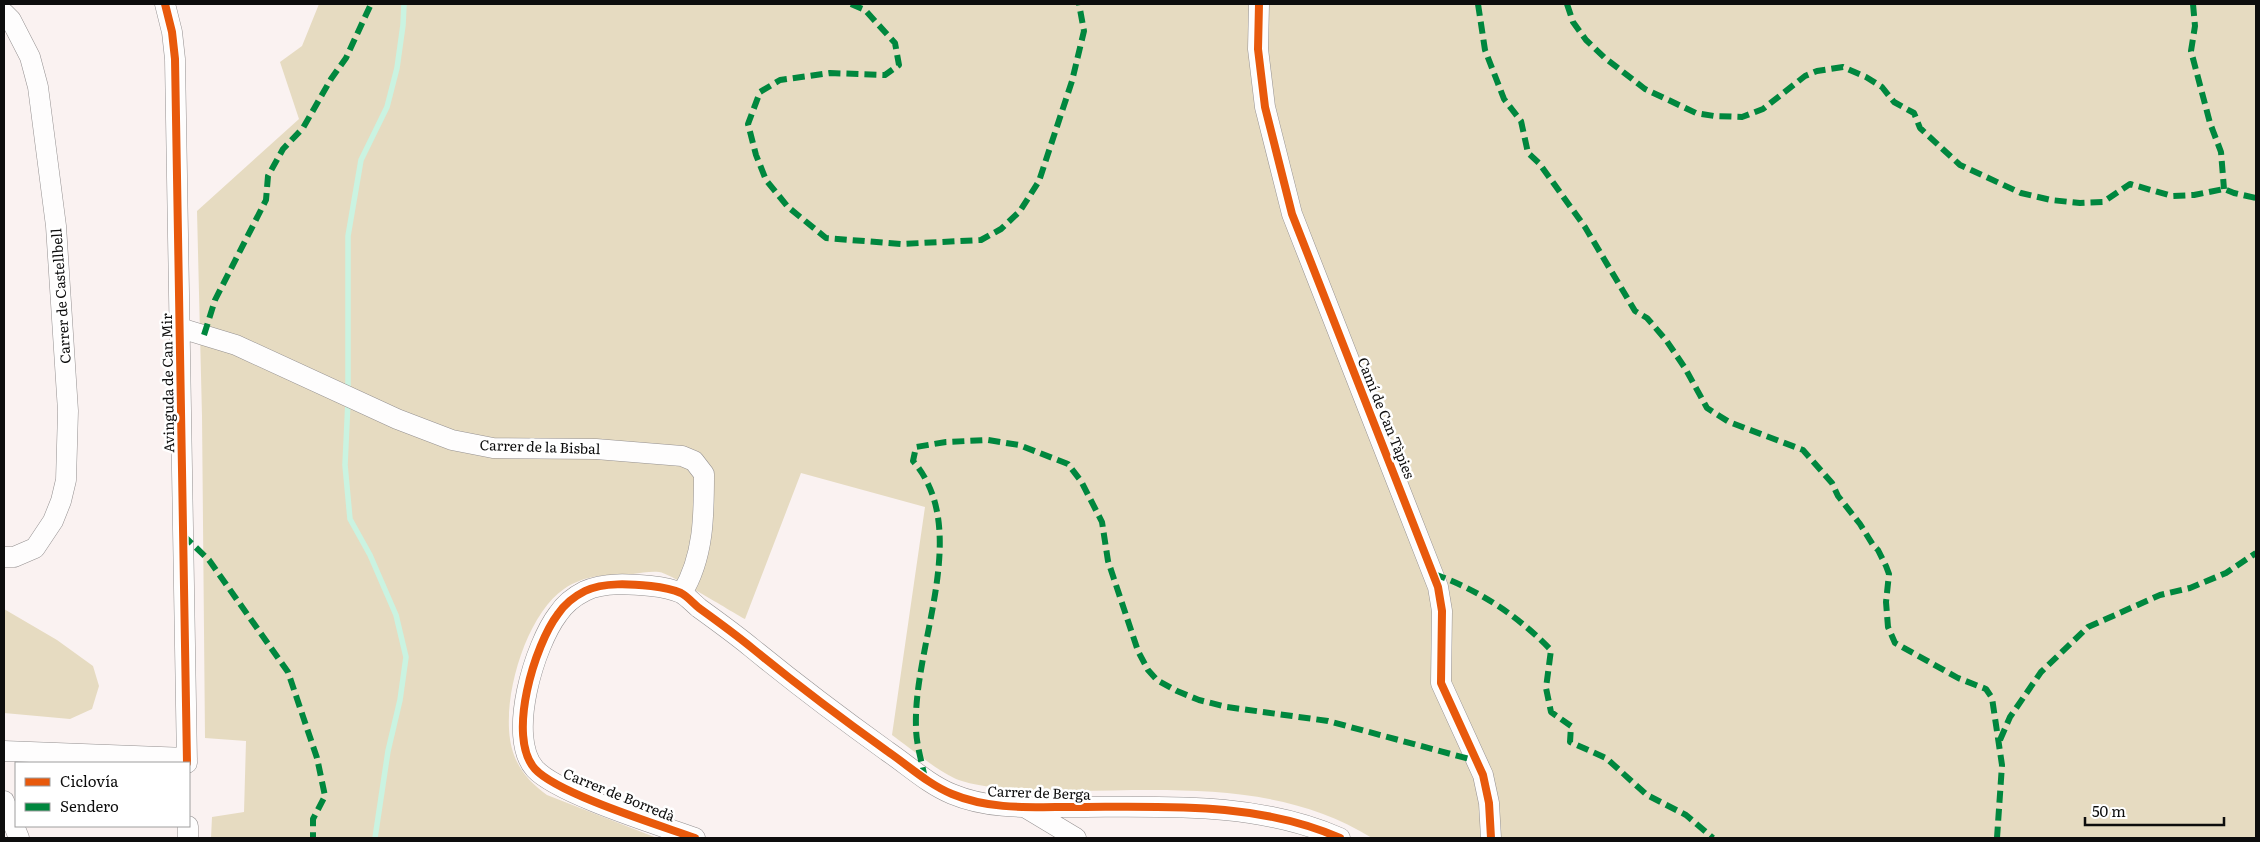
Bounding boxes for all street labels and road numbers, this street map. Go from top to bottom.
street label: Carrer de Castellbell [45,228,75,364]
street label: Avinguda de Can Mir [156,313,178,453]
street label: Camí de Can Tàpies [1353,354,1420,481]
street label: Carrer de la Bisbal [479,434,601,458]
street label: Carrer de Borredà [560,763,679,826]
street label: Carrer de Berga [987,780,1092,804]

